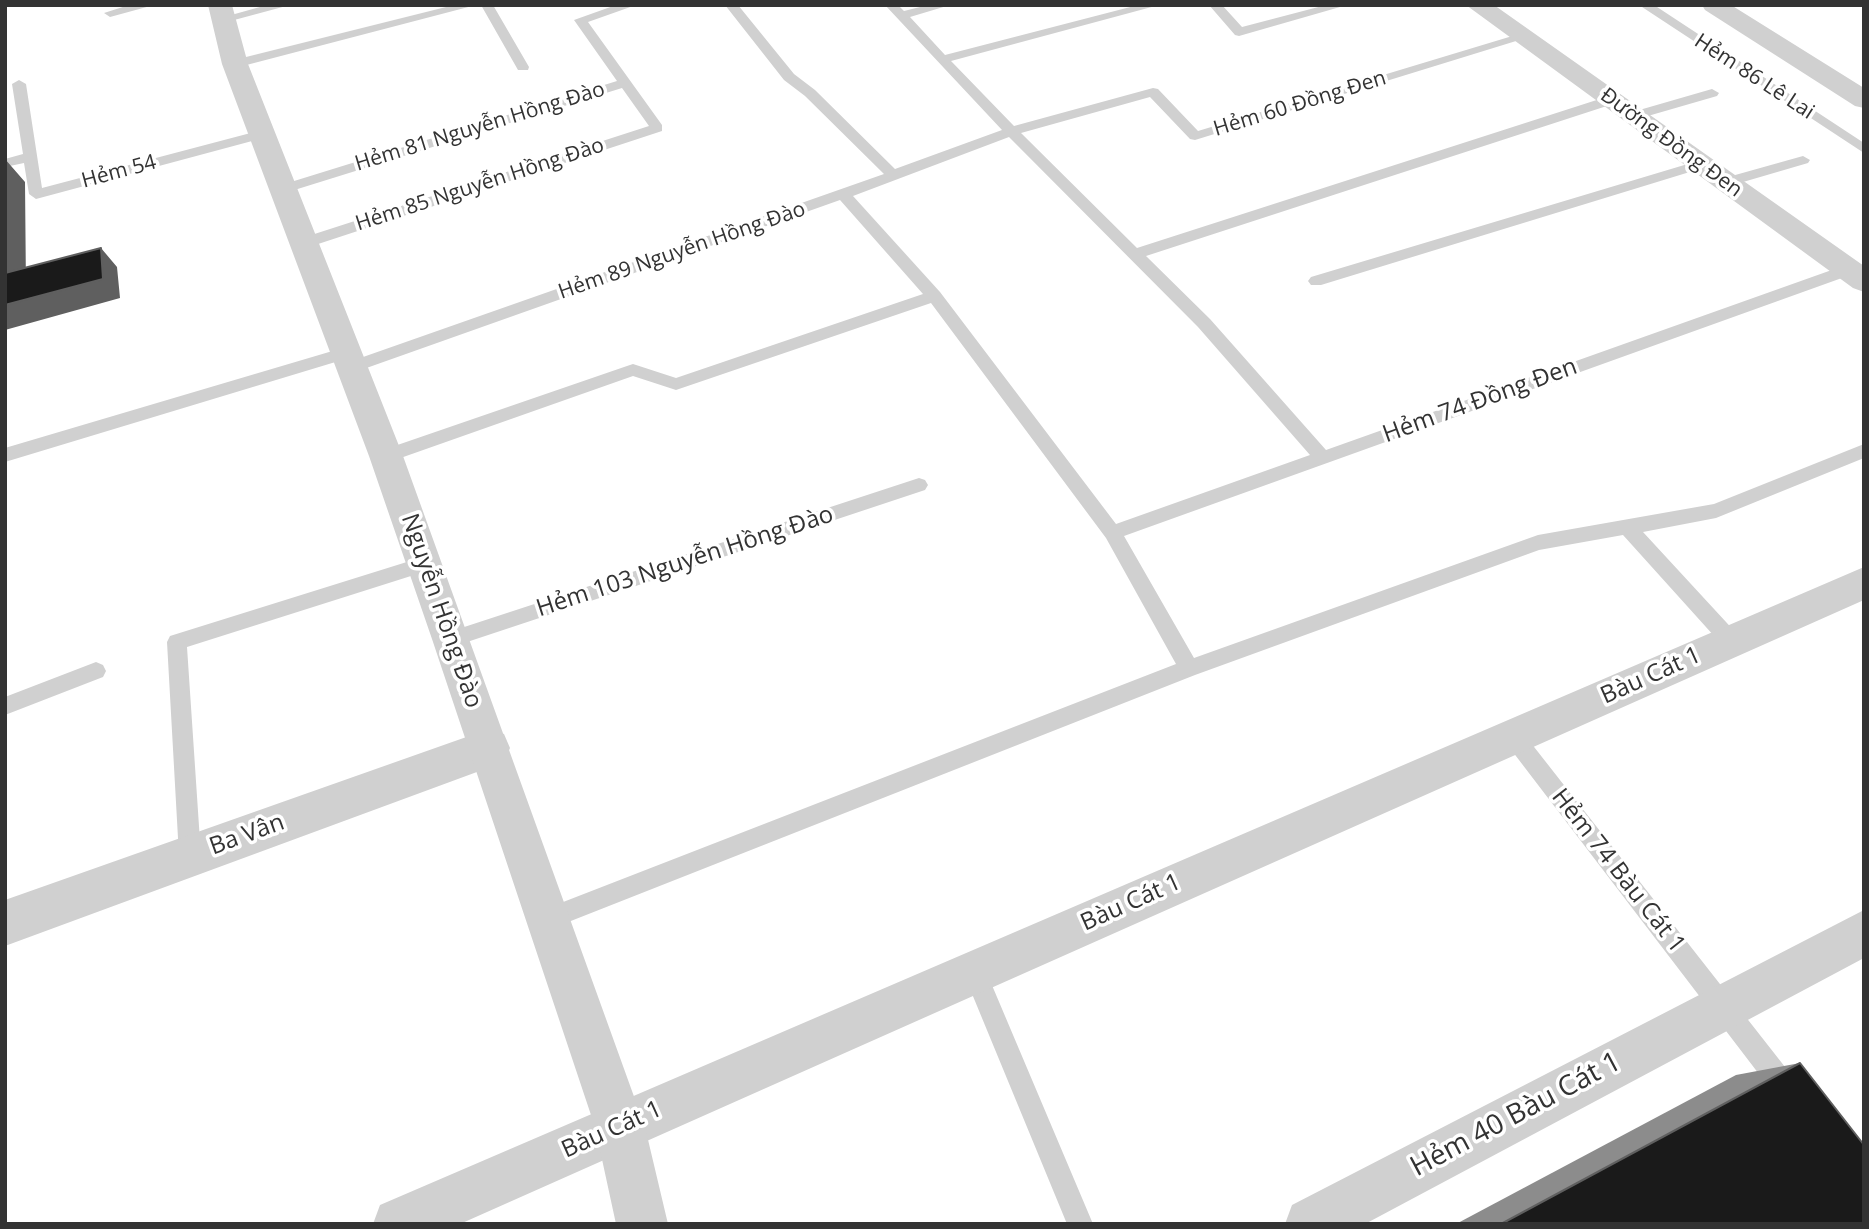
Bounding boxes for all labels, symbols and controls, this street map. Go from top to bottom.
street label: Hẻm 86 Lê Lai [1689,29,1819,125]
street label: Hẻm 60 Đồng Đen [1211,66,1389,142]
street label: Hẻm 81 Nguyễn Hồng Đào [352,77,608,177]
street label: Đường Đồng Đen [1595,83,1747,203]
street label: Hẻm 85 Nguyễn Hồng Đào [353,133,607,237]
street label: Hẻm 54 [79,150,159,194]
street label: Hẻm 89 Nguyễn Hồng Đào [555,197,809,305]
street label: Hẻm 74 Đồng Đen [1379,352,1581,450]
street label: Hẻm 103 Nguyễn Hồng Đào [533,500,837,624]
street label: Nguyễn Hồng Đào [394,510,488,712]
street label: Bàu Cát 1 [1596,641,1706,711]
street label: Hẻm 74 Bàu Cát 1 [1545,783,1691,959]
street label: Ba Vân [206,808,288,862]
street label: Bàu Cát 1 [1076,868,1186,938]
street label: Hẻm 40 Bàu Cát 1 [1405,1045,1627,1185]
street label: Bàu Cát 1 [557,1095,667,1165]

